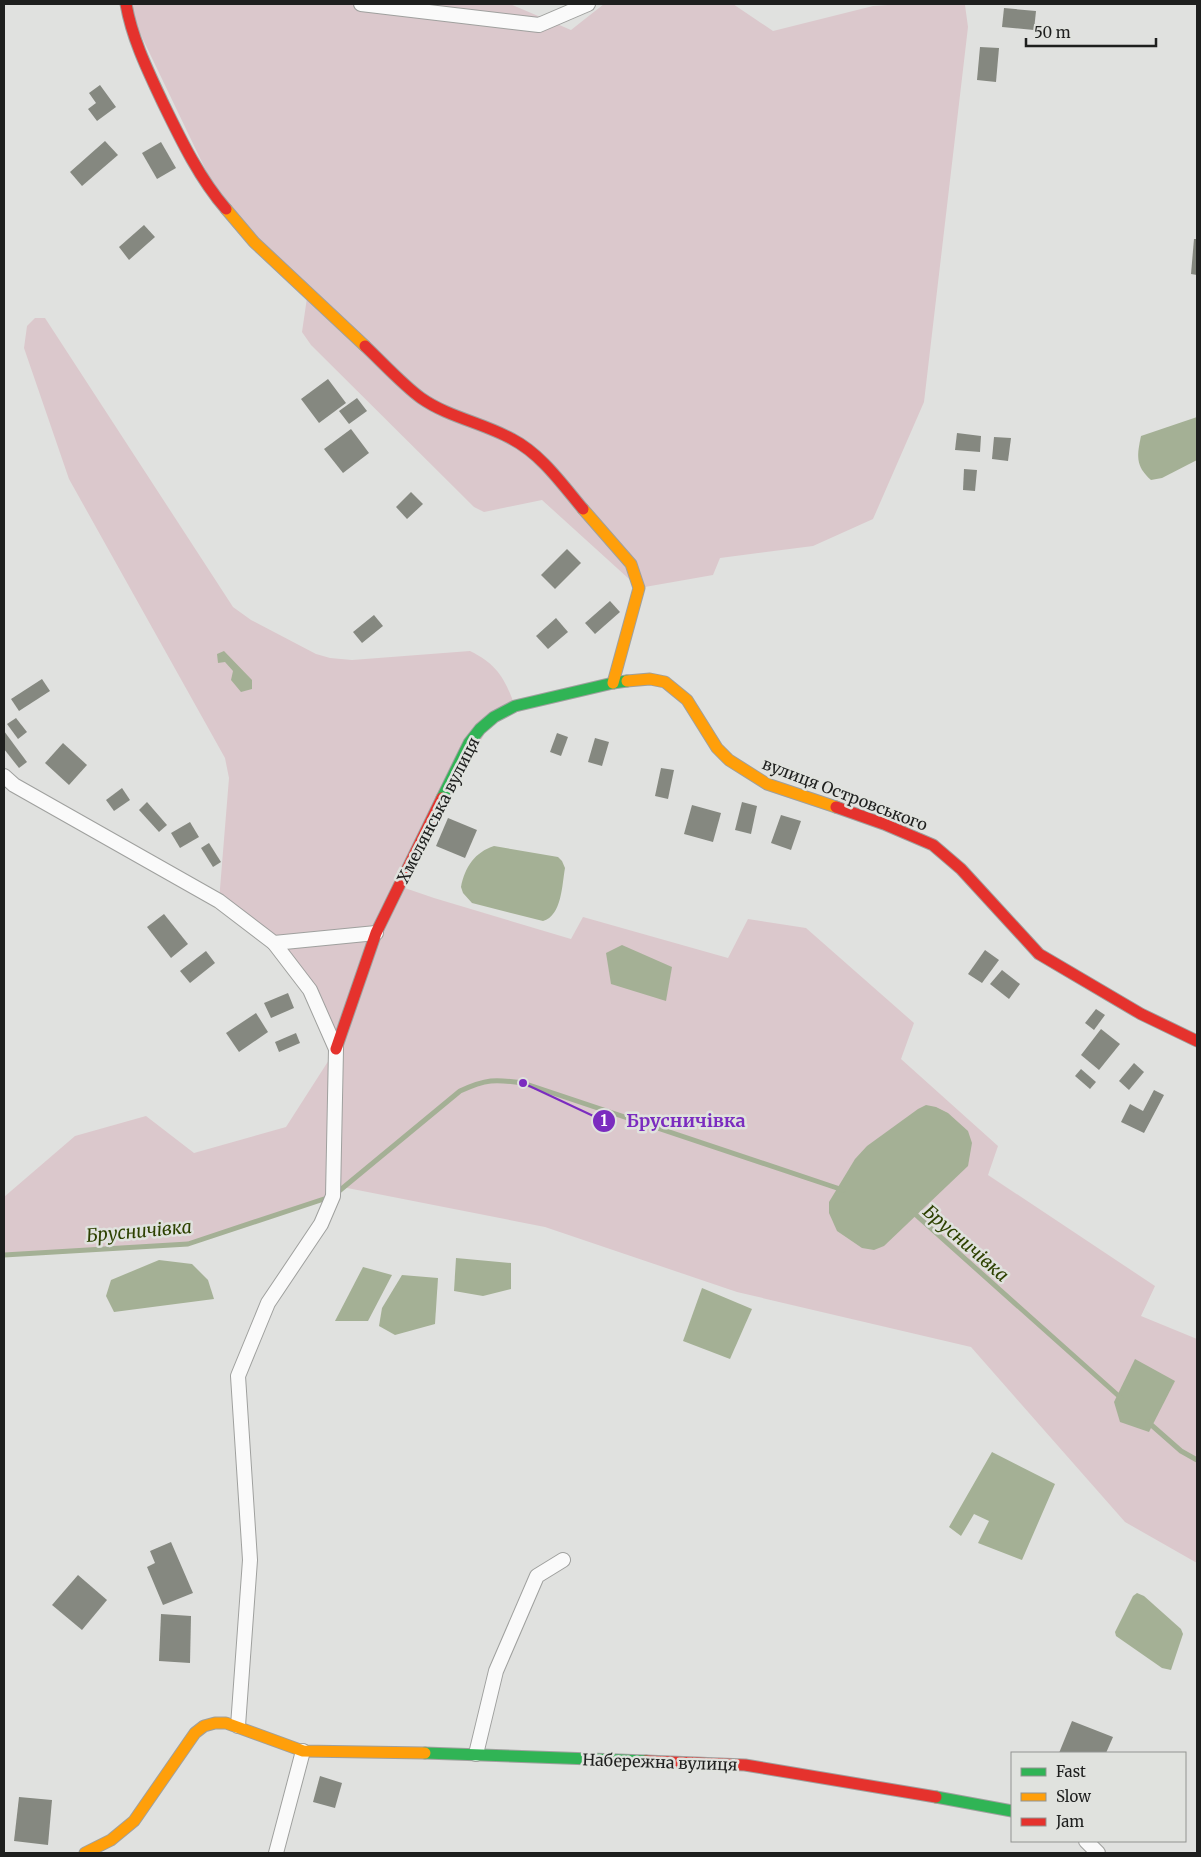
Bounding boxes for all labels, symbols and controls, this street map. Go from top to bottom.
scale bar [1026,15,1156,47]
text: 50 m [1034,23,1071,42]
street label: Хмелянська вулиця [393,734,483,886]
street label: вулиця Островського [760,753,930,835]
callout: Брусничівка [591,1104,756,1137]
text: Брусничівка [626,1109,746,1132]
text: 1 [601,1111,608,1130]
water label: Брусничівка [918,1200,1014,1286]
water label: Брусничівка [85,1215,193,1247]
street label: Набережна вулиця [582,1749,738,1775]
legend [1011,1752,1186,1842]
text: Fast [1056,1762,1086,1781]
text: Slow [1056,1787,1091,1806]
text: Jam [1055,1812,1084,1831]

